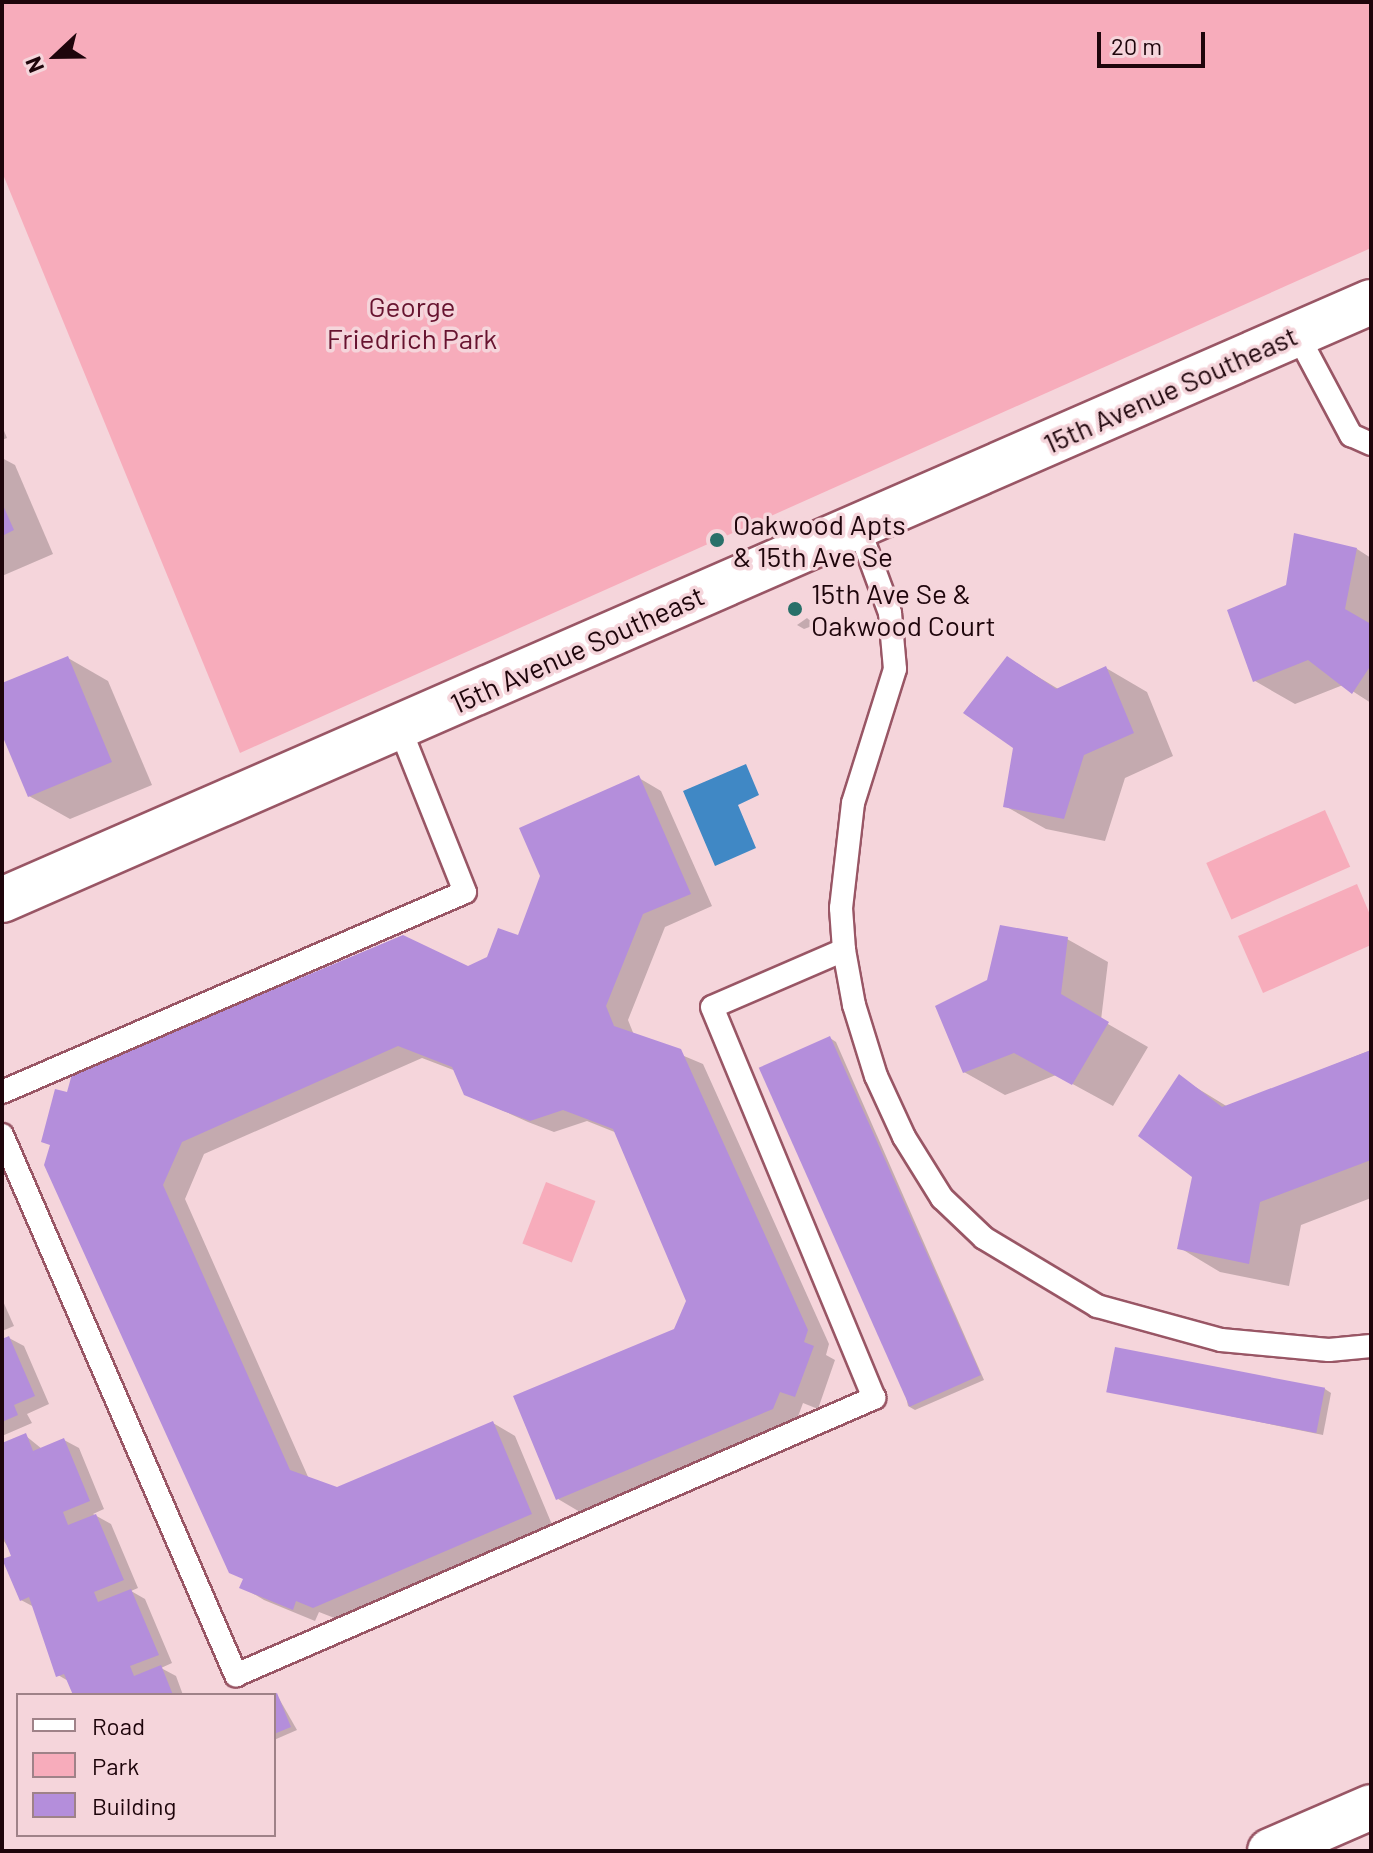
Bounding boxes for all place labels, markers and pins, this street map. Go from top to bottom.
place label: Oakwood Apts & 15th Ave Se [733,507,906,573]
marker: Oakwood Apts & 15th Ave Se [708,531,726,549]
place label: 15th Ave Se & Oakwood Court [811,576,996,642]
marker: 15th Ave Se & Oakwood Court [786,600,804,618]

